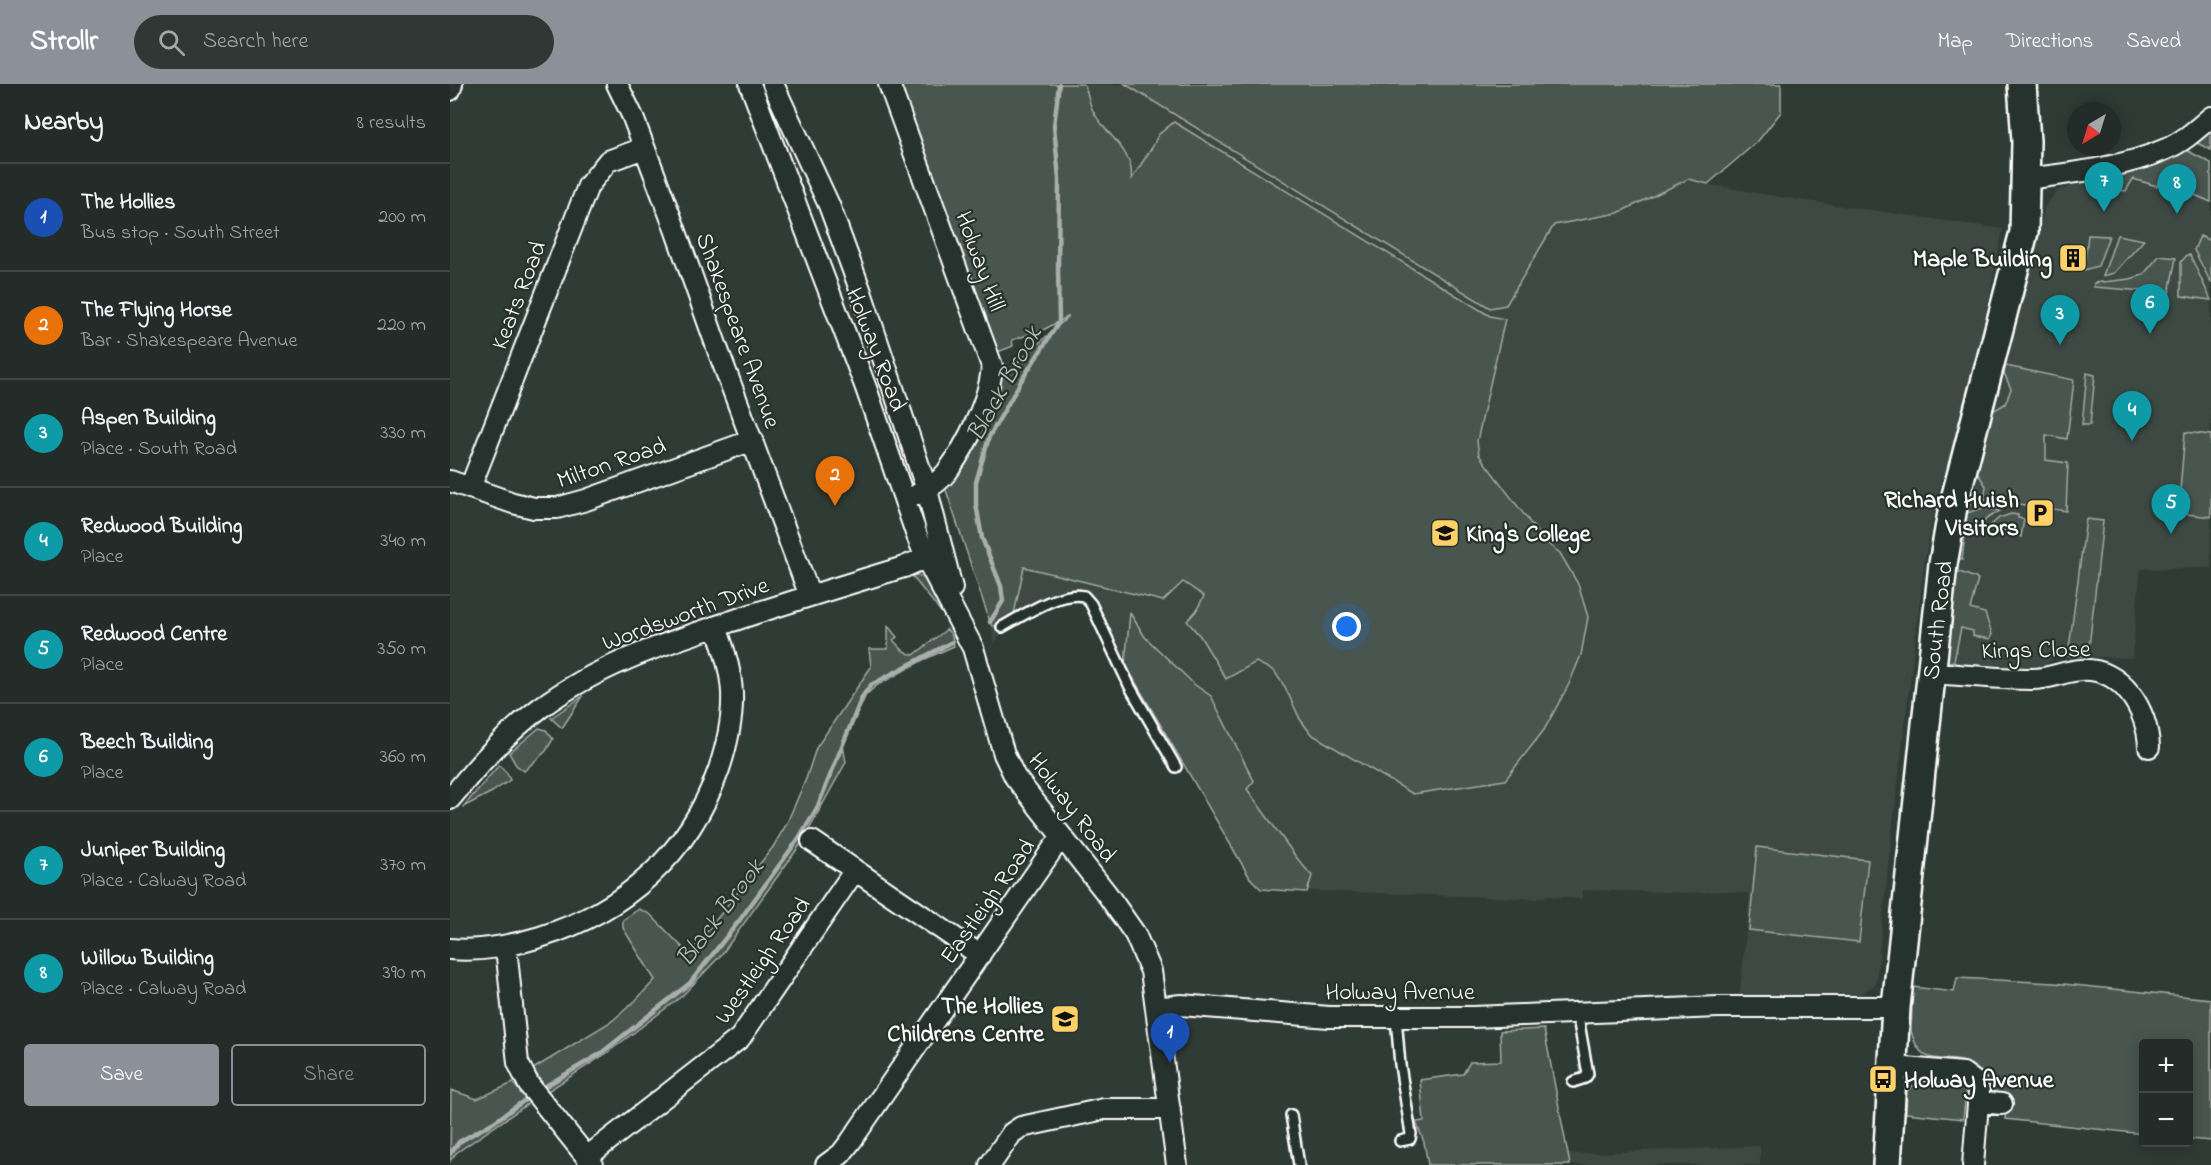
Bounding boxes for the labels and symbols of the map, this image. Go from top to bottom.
north arrow [2067,102,2121,156]
pin: 7 [2084,162,2124,212]
pin: 8 [2158,164,2196,214]
street label: Holway Hill [943,207,1013,317]
street label: Shakespeare Avenue [685,228,788,434]
street label: Keats Road [484,236,557,355]
building icon: Maple Building [2057,242,2089,274]
place label: Maple Building [1913,243,2052,279]
street label: Holway Road [834,283,914,418]
pin: 6 [2130,284,2170,334]
pin: 3 [2040,296,2080,345]
water label: Black Brook [958,318,1054,449]
pin: 4 [2112,392,2152,441]
street label: Milton Road [552,429,672,499]
pin: 2 [816,456,854,506]
place label: Richard Huish Visitors [1884,484,2019,547]
pin: 5 [2152,484,2190,534]
parking icon: Richard Huish Visitors [2024,497,2056,529]
school or university icon: King's College [1429,517,1461,549]
place label: King's College [1466,518,1592,554]
street label: South Road [1915,559,1964,682]
street label: Wordsworth Drive [598,569,774,662]
your location [1332,612,1361,641]
street label: Kings Close [1981,633,2091,670]
street label: Holway Road [1017,746,1124,872]
street label: Eastleigh Road [933,832,1046,972]
water label: Black Brook [668,850,776,976]
street label: Westleigh Road [707,890,821,1032]
street label: Holway Avenue [1325,976,1475,1012]
place label: The Hollies Childrens Centre [887,990,1045,1053]
school or university icon: The Hollies Childrens Centre [1049,1003,1081,1035]
pin: 1 [1150,1014,1190,1063]
bus stop icon: Holway Avenue [1867,1063,1899,1095]
place label: Holway Avenue [1904,1064,2055,1100]

